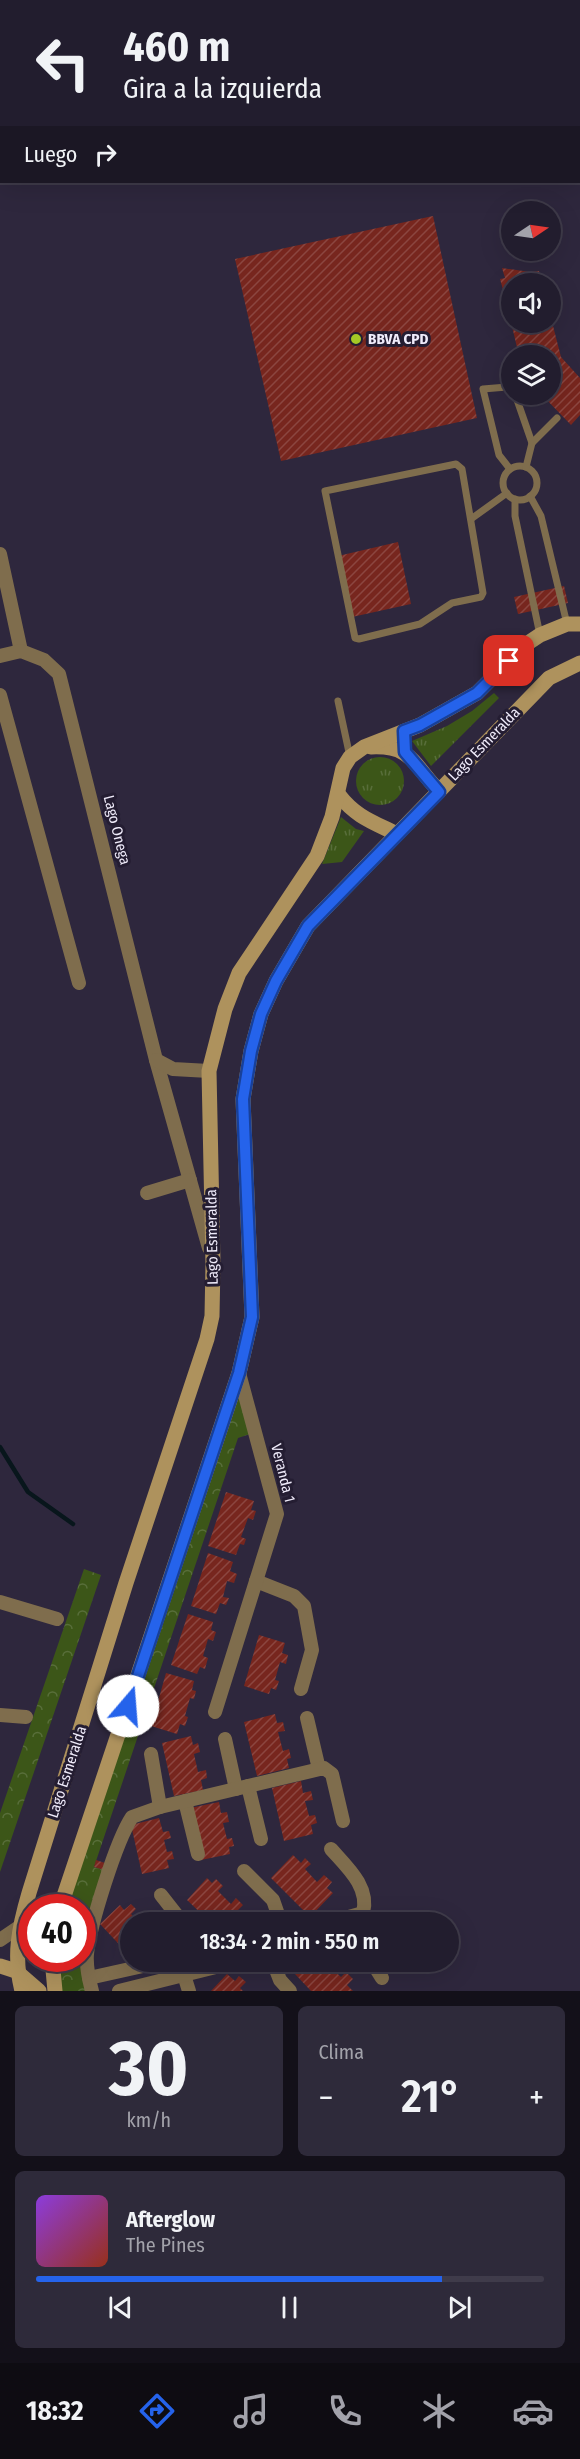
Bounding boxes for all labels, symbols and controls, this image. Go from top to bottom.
text: 460 m [123,22,230,72]
icon: left [24,24,102,102]
text: Gira a la izquierda [123,73,322,105]
icon: right [89,138,122,171]
text: Luego [24,141,77,168]
north arrow [501,201,561,261]
map controls [501,201,561,405]
button: sound [501,273,561,333]
place label: BBVA CPD [368,330,428,348]
marker: BBVA CPD [349,332,363,346]
button: layers [501,345,561,405]
pin [483,635,534,686]
icon: arrive [492,644,525,677]
street label: Lago Esmeralda [444,703,524,785]
street label: Lago Onega [100,793,134,867]
street label: Lago Esmeralda [202,1189,222,1285]
street label: Veranda 1 [267,1442,299,1504]
position arrow [96,1674,160,1738]
street label: Lago Esmeralda [44,1724,90,1820]
speed limit sign: 40 [18,1894,96,1972]
text: 18:34 · 2 min · 550 m [200,1928,379,1955]
text: 30 [109,2022,188,2116]
text: Clima [319,2040,364,2064]
text: 21° [401,2070,461,2124]
text: − [319,2078,333,2118]
text: + [529,2078,544,2118]
text: km/h [126,2108,171,2132]
text: Afterglow [126,2206,215,2233]
text: The Pines [126,2233,205,2257]
icon: previous [104,2291,137,2324]
icon: pause [273,2291,306,2324]
icon: next [443,2291,476,2324]
icon: directions [136,2390,178,2432]
icon: music [230,2390,272,2432]
icon: phone [324,2390,366,2432]
icon: climate [418,2390,460,2432]
icon: car [512,2390,554,2432]
text: 18:32 [26,2395,83,2427]

